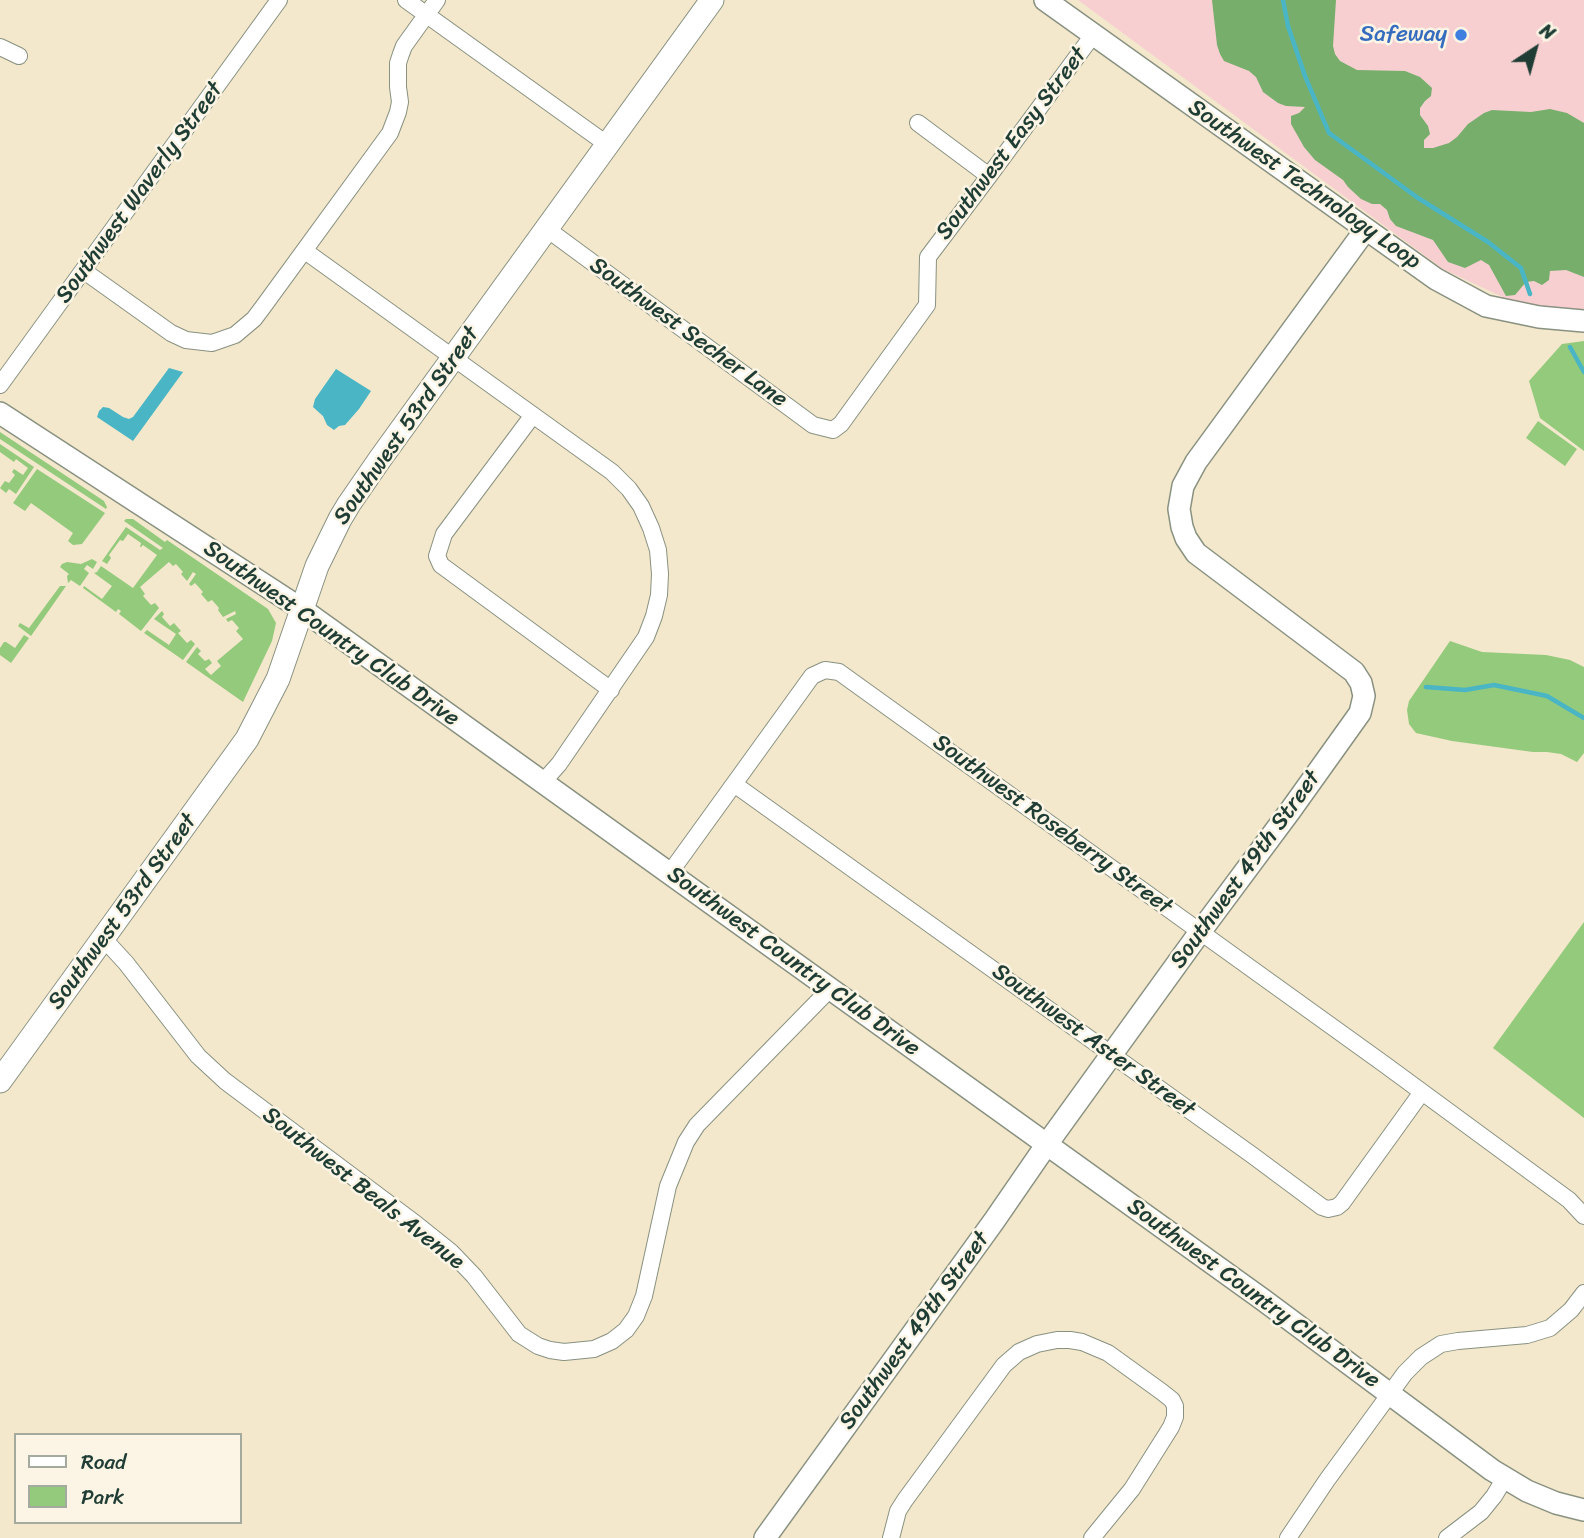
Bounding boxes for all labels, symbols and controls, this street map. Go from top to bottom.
north arrow [1500,14,1570,84]
text: N [1533,14,1563,49]
place label: Safeway [1360,21,1447,49]
marker: Safeway [1453,27,1469,43]
street label: Southwest Easy Street [931,42,1093,246]
street label: Southwest Waverly Street [50,77,230,309]
street label: Southwest Technology Loop [1182,94,1426,276]
street label: Southwest Secher Lane [584,252,792,414]
street label: Southwest 53rd Street [328,322,486,530]
street label: Southwest Country Club Drive [198,535,464,733]
street label: Southwest Roseberry Street [927,729,1177,921]
street label: Southwest 49th Street [1165,766,1327,974]
street label: Southwest 53rd Street [43,809,203,1015]
street label: Southwest Country Club Drive [661,861,925,1063]
street label: Southwest Aster Street [986,958,1200,1124]
street label: Southwest Beals Avenue [257,1102,469,1276]
street label: Southwest Country Club Drive [1121,1193,1385,1395]
street label: Southwest 49th Street [834,1227,996,1435]
legend [14,1433,242,1524]
text: Road [81,1443,126,1481]
text: Park [81,1478,124,1516]

